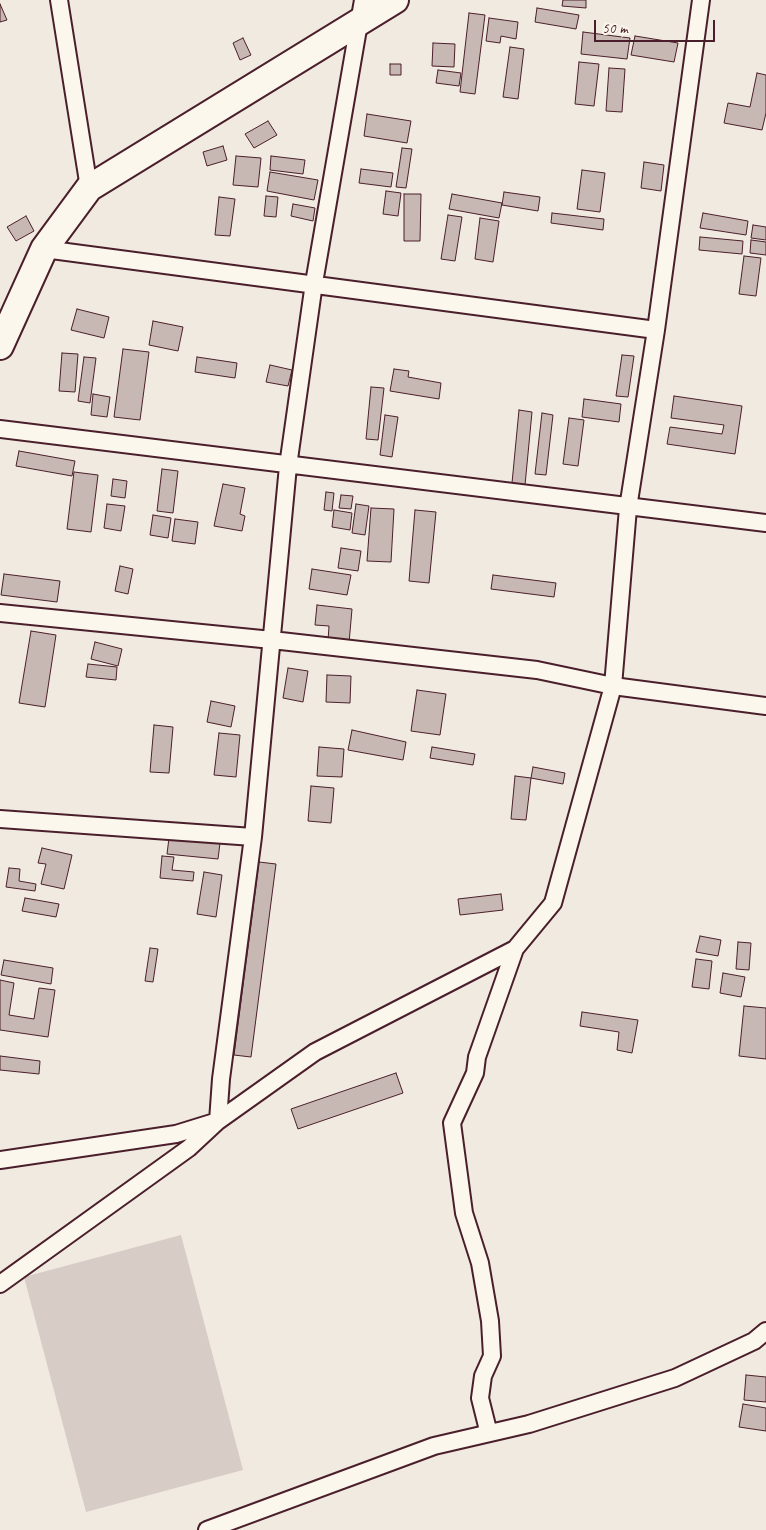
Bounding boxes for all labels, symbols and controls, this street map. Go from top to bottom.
scale bar [596,10,717,42]
text: 50 m [602,19,628,38]

